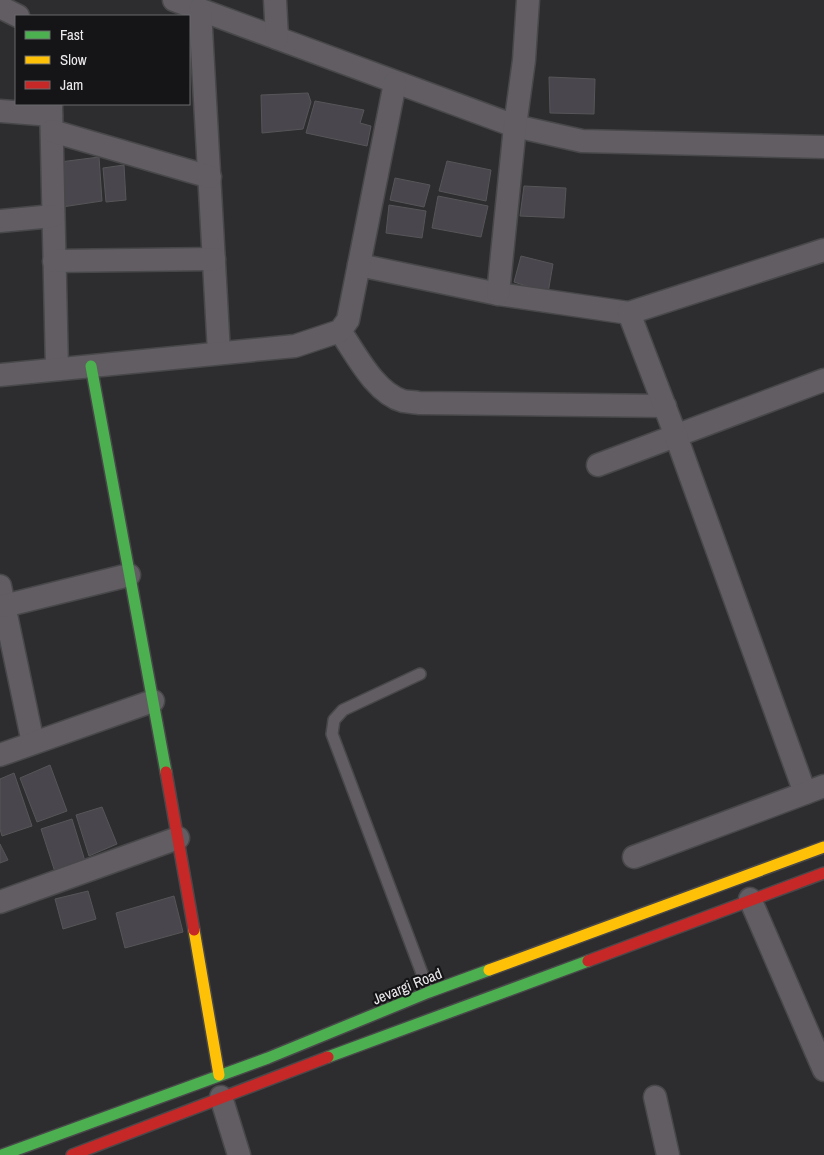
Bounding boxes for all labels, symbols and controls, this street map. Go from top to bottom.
legend [15,15,190,105]
text: Fast [60,24,84,45]
text: Slow [60,49,87,70]
text: Jam [60,74,83,95]
street label: Jevargi Road [369,963,445,1009]

